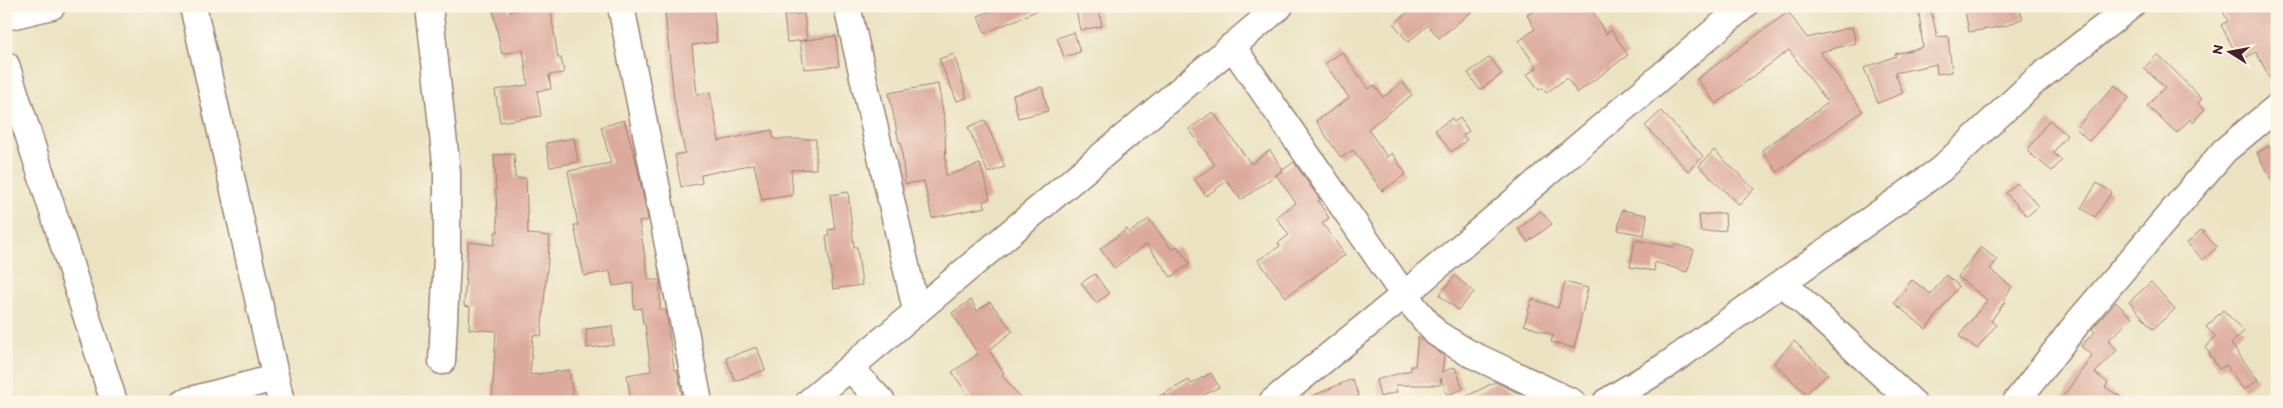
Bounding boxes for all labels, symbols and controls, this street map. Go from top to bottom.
north arrow [2206,28,2256,78]
text: N [2208,43,2227,56]

